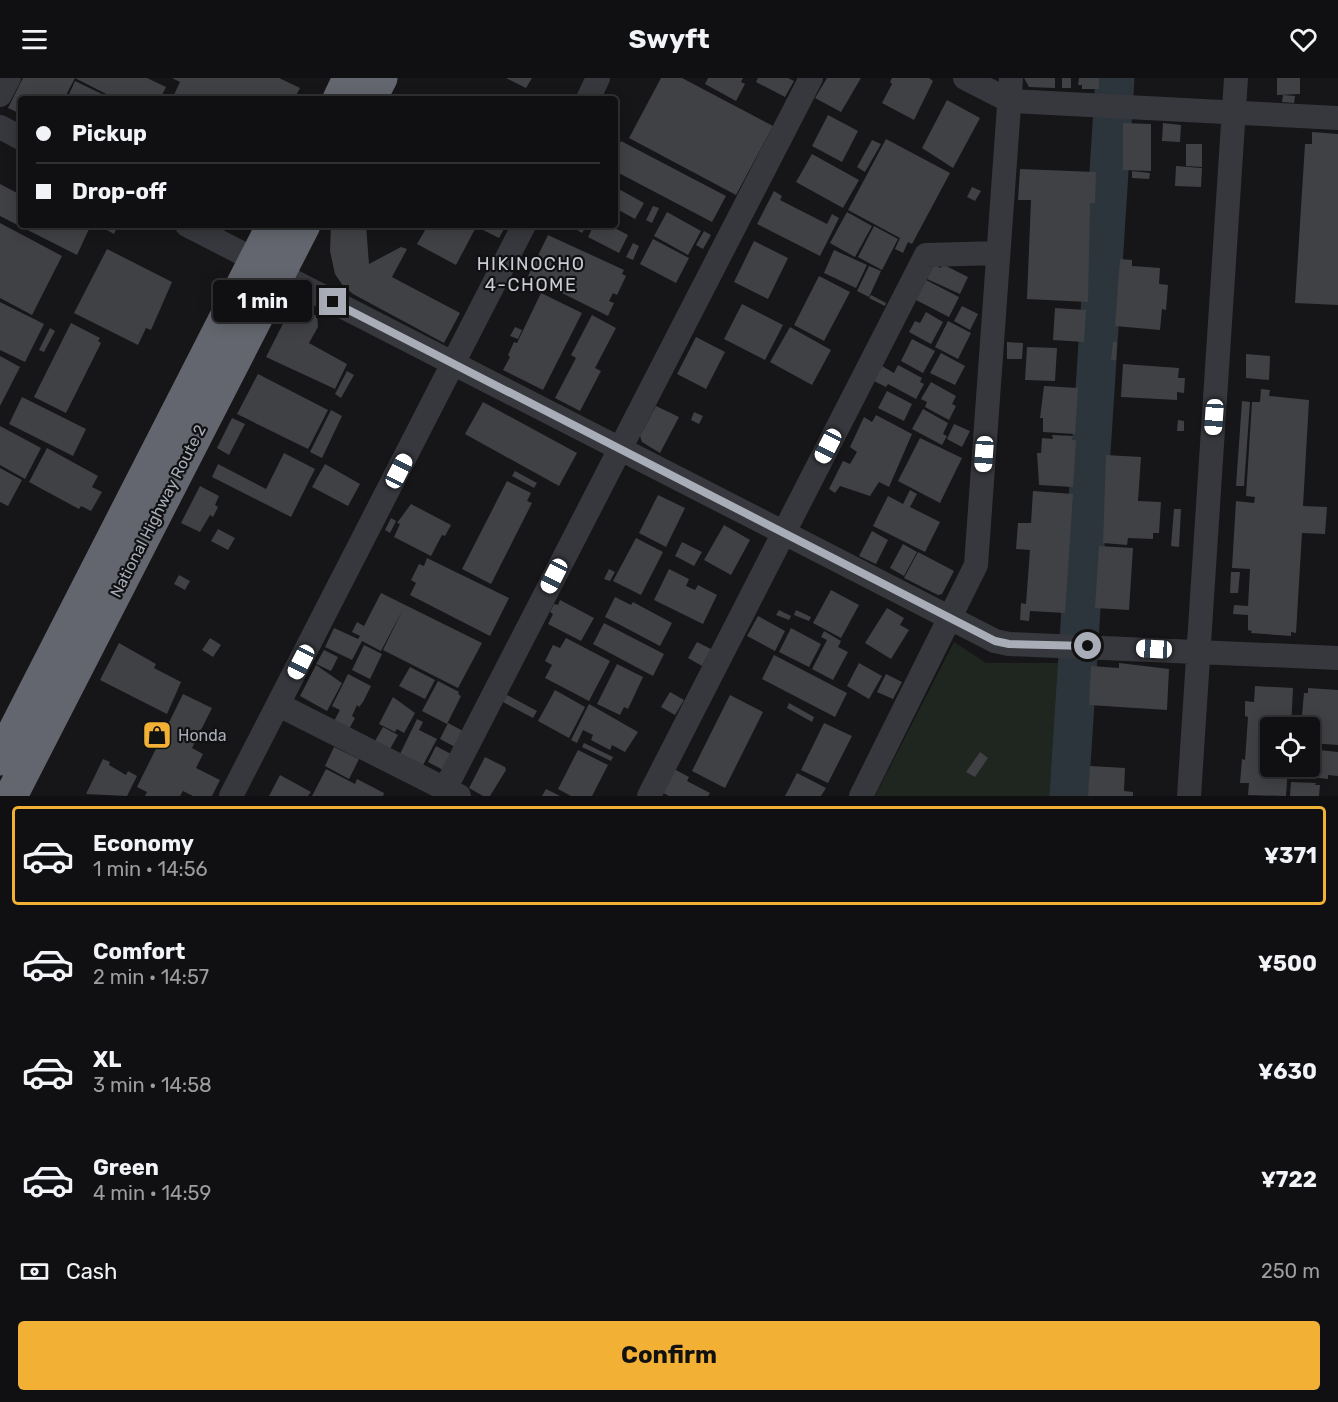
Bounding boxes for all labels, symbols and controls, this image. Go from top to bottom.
icon: menu [18,23,51,56]
text: Swyft [628,23,710,55]
icon: heart [1287,23,1320,56]
text: Pickup [72,120,147,147]
text: Drop-off [72,178,167,205]
district label: HIKINOCHO 4-CHOME [477,253,585,296]
callout: 1 min [213,281,312,323]
route end [319,288,346,315]
text: 1 min [237,289,288,313]
car [1204,398,1224,436]
street label: National Highway Route 2 [106,421,210,601]
car [812,426,844,466]
car [974,435,994,473]
car [383,451,415,491]
car [538,556,570,596]
route start [1074,632,1101,659]
car [1136,639,1172,659]
car [285,642,317,682]
map controls [1260,717,1320,777]
button: locate [1260,717,1320,777]
shop icon: Honda [141,719,173,751]
place label: Honda [178,726,227,745]
icon: car [21,829,75,883]
text: Economy [93,830,194,857]
text: ¥371 [1264,842,1317,869]
text: 1 min · 14:56 [93,857,208,881]
icon: car [21,937,75,991]
text: Comfort [93,938,185,965]
text: ¥500 [1258,950,1317,977]
text: 2 min · 14:57 [93,965,209,989]
icon: car [21,1045,75,1099]
text: XL [93,1046,121,1073]
text: ¥630 [1258,1058,1317,1085]
text: 3 min · 14:58 [93,1073,212,1097]
icon: car [21,1153,75,1207]
text: Green [93,1154,159,1181]
text: ¥722 [1261,1166,1317,1193]
text: 4 min · 14:59 [93,1181,211,1205]
icon: cash [18,1255,51,1288]
text: Cash [66,1258,117,1285]
text: 250 m [1261,1259,1320,1283]
button: Confirm [18,1321,1320,1390]

